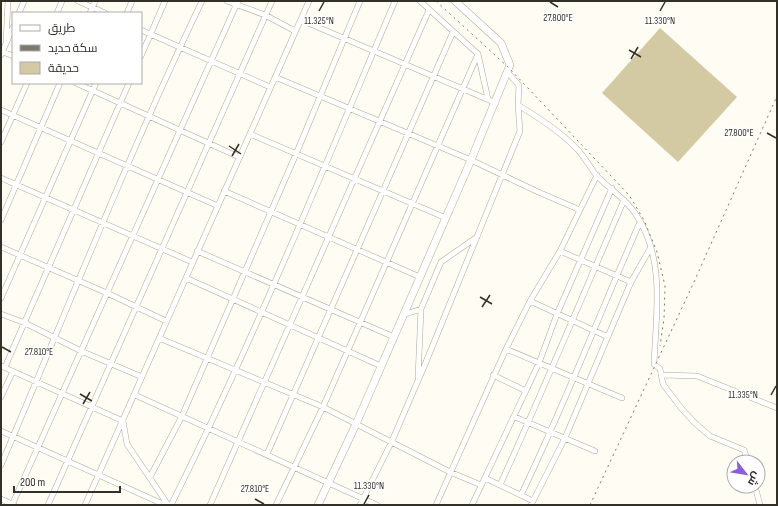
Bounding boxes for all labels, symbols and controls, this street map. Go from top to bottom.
legend [12,12,142,84]
text: 27.800°E [543,12,573,24]
text: 11.325°N [304,15,334,27]
text: 11.330°N [645,15,675,27]
text: طريق [48,21,76,36]
text: سكة حديد [48,41,97,56]
text: حديقة [48,61,79,76]
text: 27.800°E [724,127,754,139]
text: 27.810°E [25,346,53,358]
text: 11.335°N [728,389,758,401]
north arrow [726,454,766,494]
scale bar [14,468,120,494]
text: ش [745,469,763,488]
text: 200 m [20,475,46,490]
text: 11.330°N [354,480,384,492]
text: 27.810°E [241,483,269,495]

